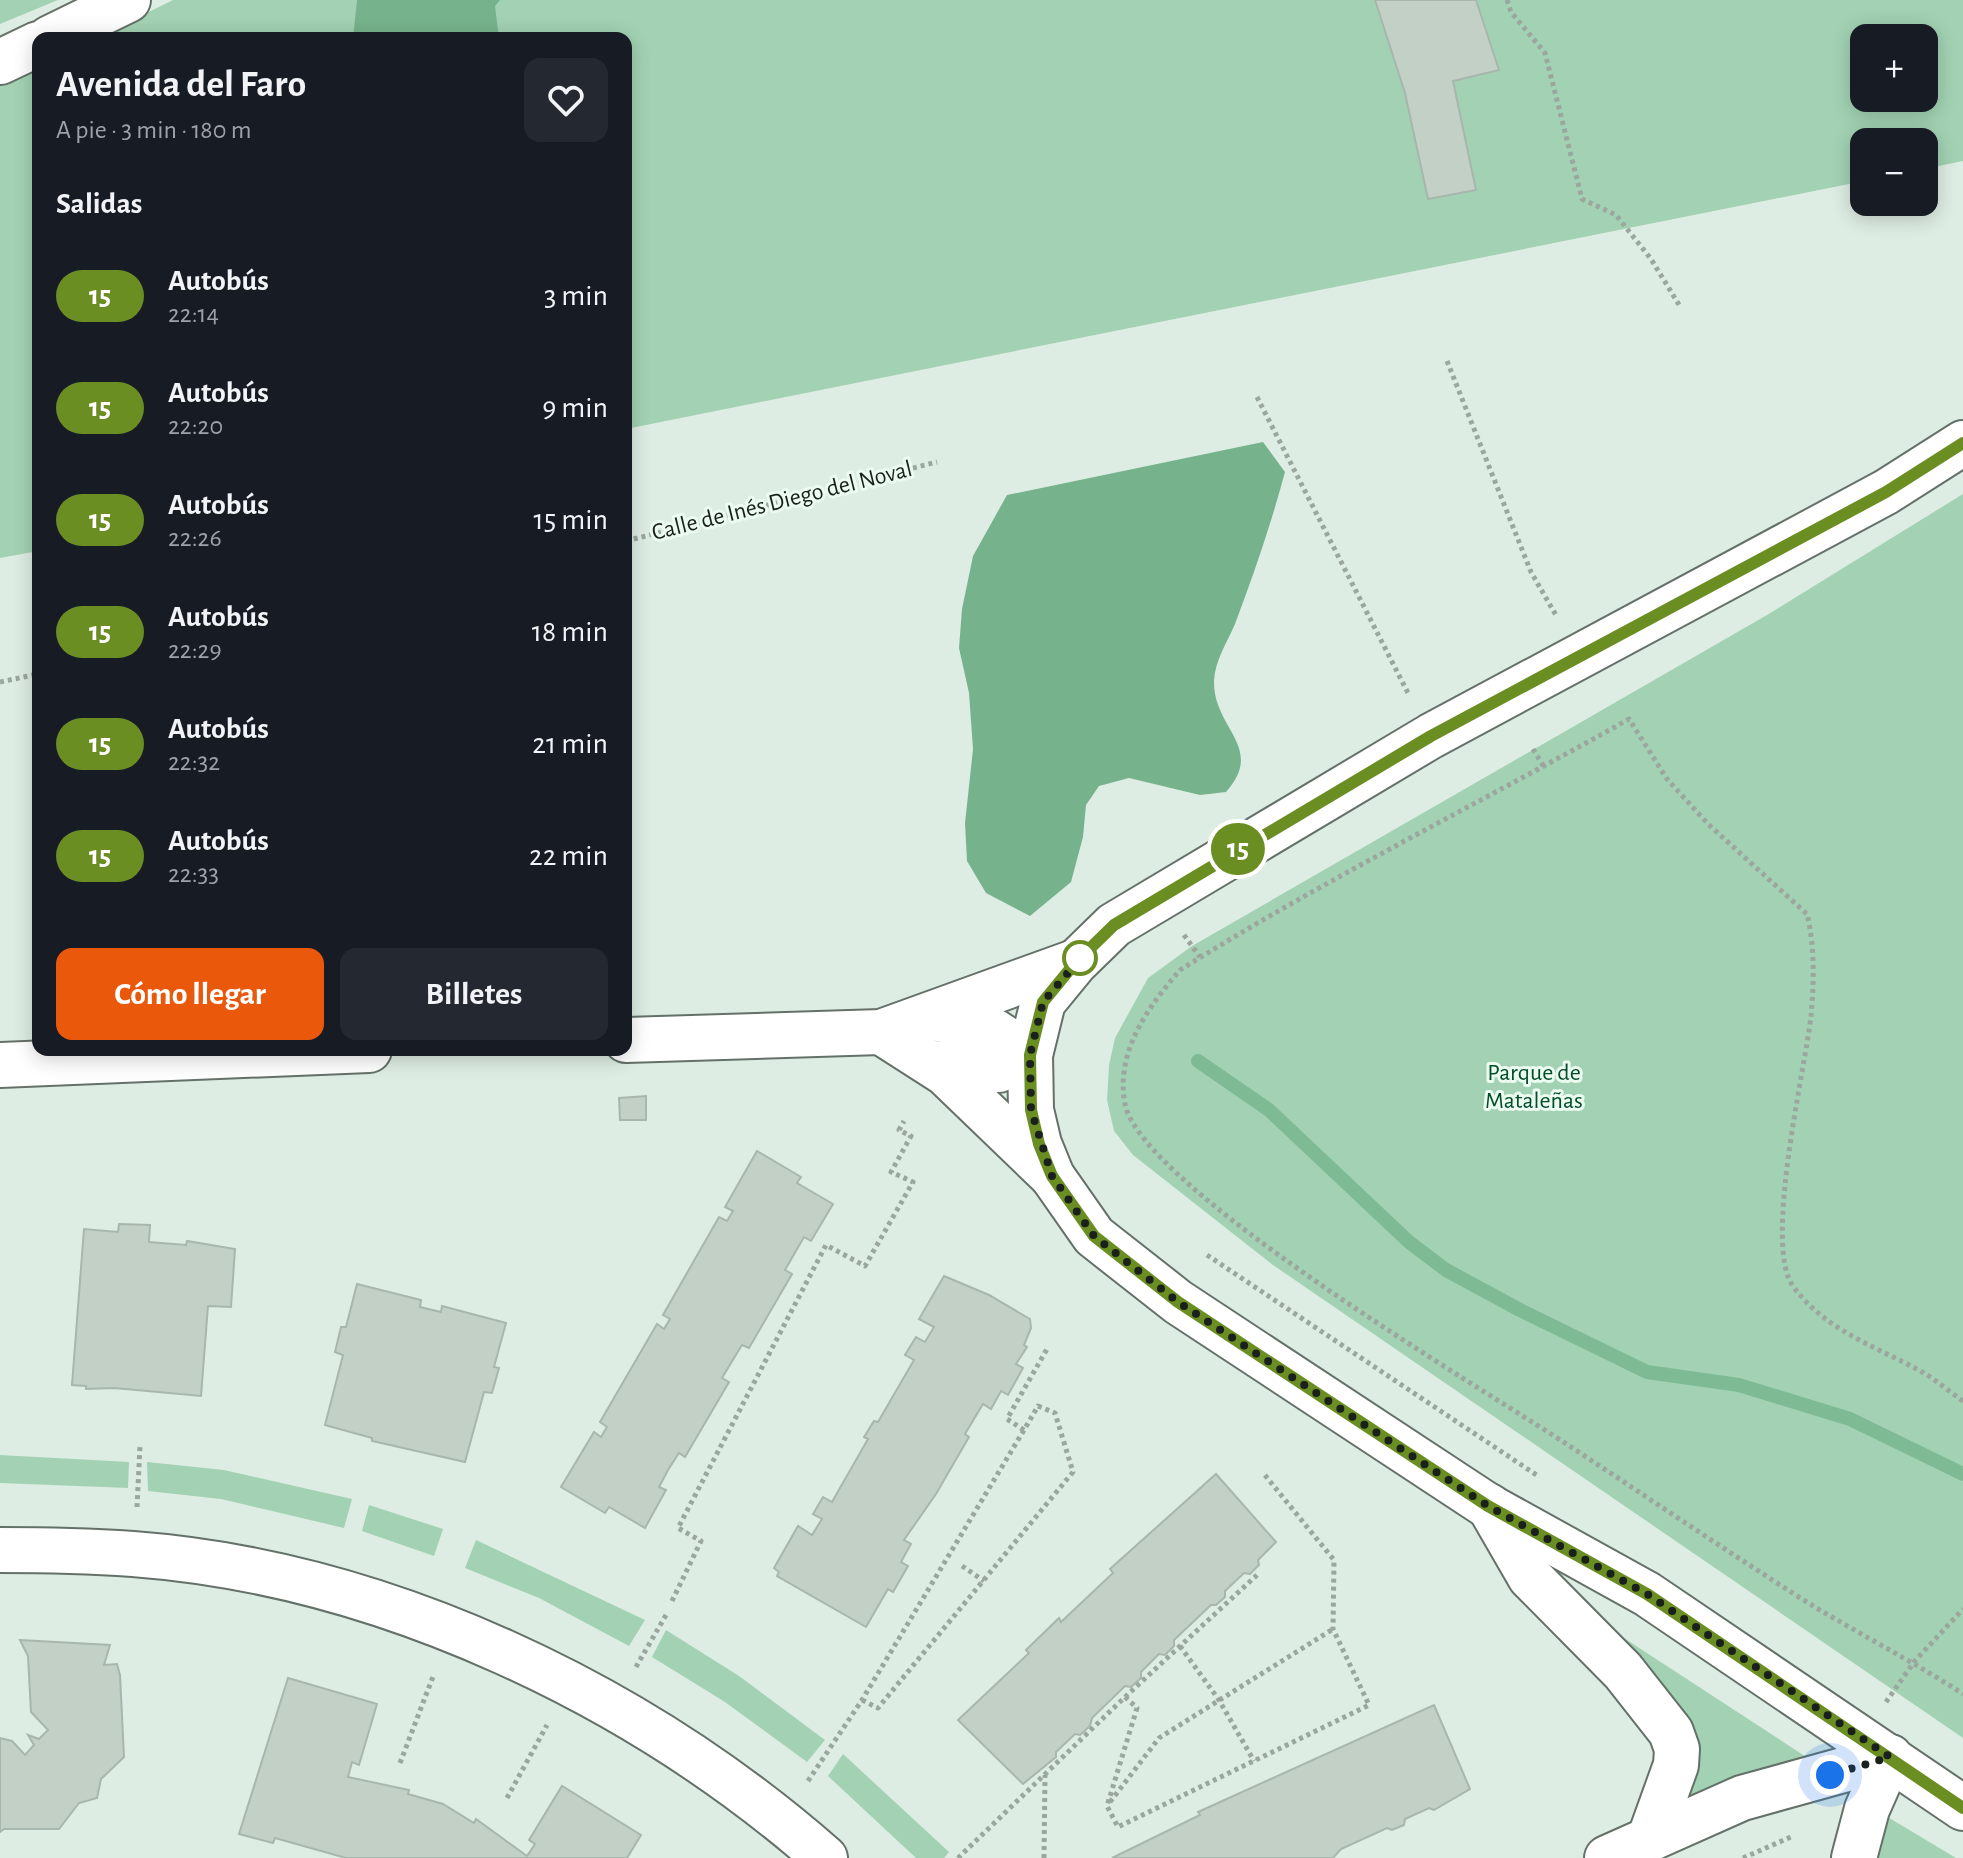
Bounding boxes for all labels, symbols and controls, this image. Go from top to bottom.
map controls [1850,24,1938,216]
button: + [1850,24,1938,112]
button: heart [524,58,608,142]
text: Avenida del Faro [56,66,306,104]
text: A pie · 3 min · 180 m [56,117,252,143]
button: − [1850,128,1938,216]
text: Salidas [56,189,142,219]
text: Autobús [168,266,269,296]
text: 3 min [544,281,608,311]
text: 15 [89,282,111,310]
text: 22:14 [168,301,219,327]
text: Autobús [168,378,269,408]
text: 9 min [542,393,608,423]
text: 15 [89,394,111,422]
text: 22:20 [168,413,223,439]
street label: Calle de Inés Diego del Noval [649,457,915,545]
text: Autobús [168,490,269,520]
text: 15 min [533,505,608,535]
text: 15 [89,506,111,534]
text: 22:26 [168,525,222,551]
text: Autobús [168,602,269,632]
text: 18 min [532,617,608,647]
text: 15 [89,618,111,646]
text: 22:29 [168,637,222,663]
text: Autobús [168,714,269,744]
text: 21 min [532,729,608,759]
text: 15 [89,730,111,758]
text: 22:32 [168,749,220,775]
line badge: 15 [1202,823,1274,875]
text: Autobús [168,826,269,856]
text: 15 [1227,835,1249,863]
text: 22 min [529,841,608,871]
text: 15 [89,842,111,870]
text: 22:33 [168,861,219,887]
unlabelled marker [1063,941,1097,975]
button: Cómo llegar [56,948,324,1040]
button: Billetes [340,948,608,1040]
park label: Parque de Mataleñas [1485,1061,1583,1113]
your location [1810,1755,1850,1795]

